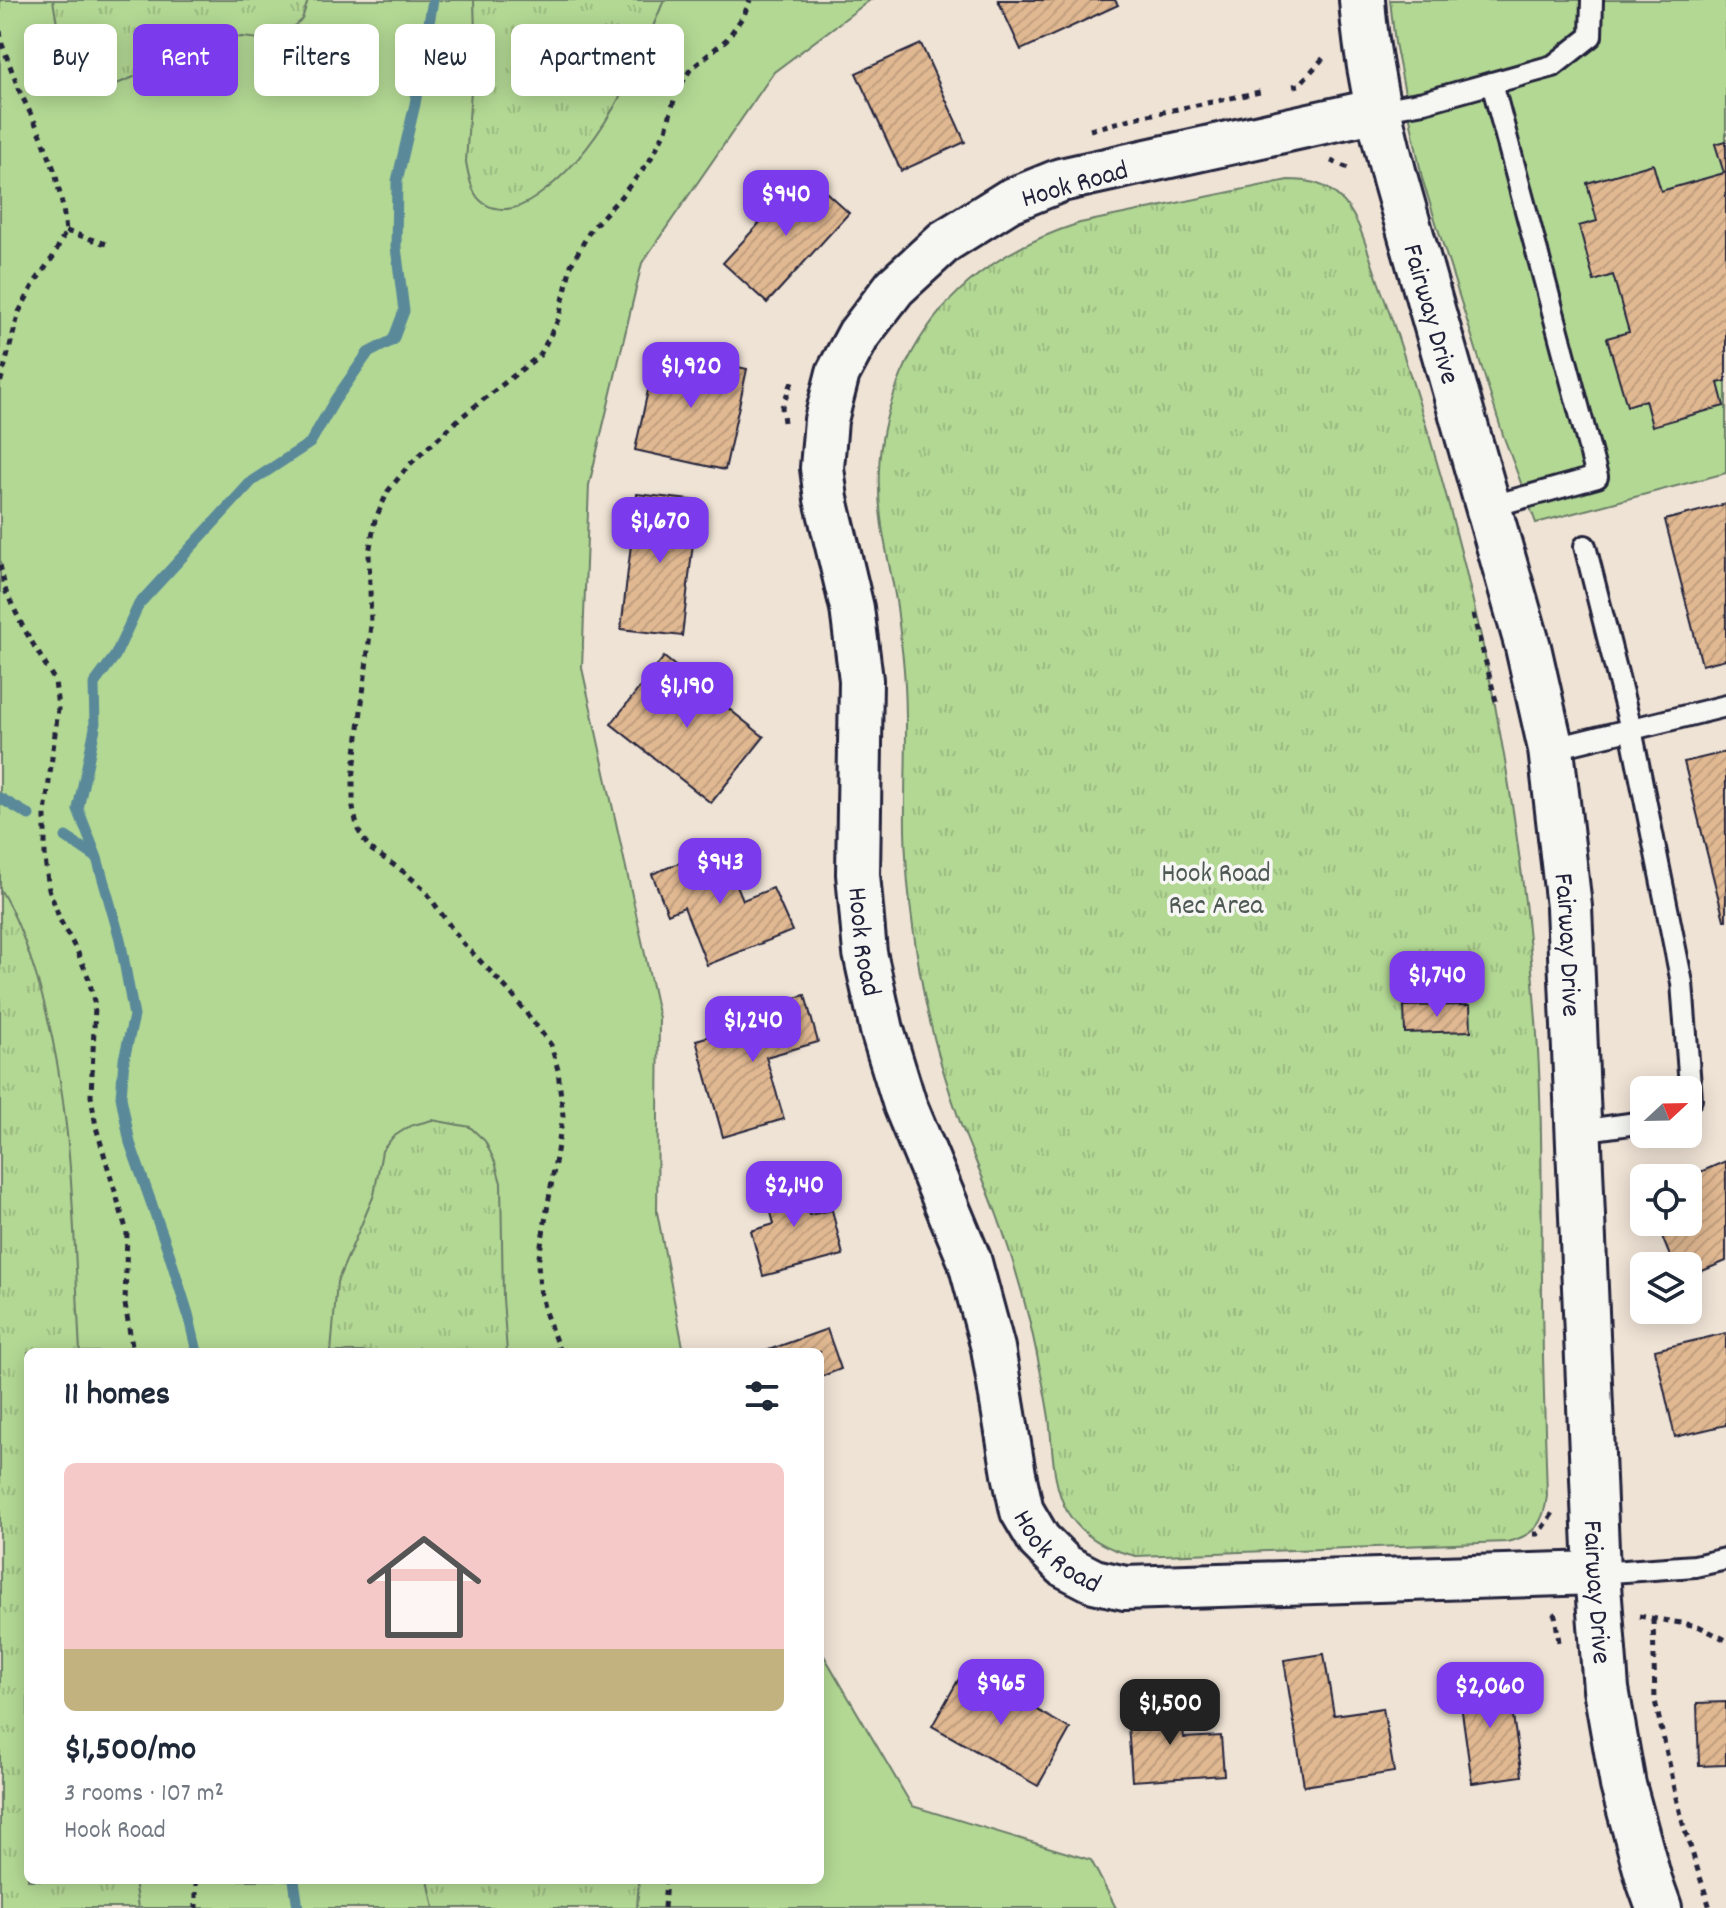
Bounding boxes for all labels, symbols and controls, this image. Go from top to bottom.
chip: Buy [24,24,117,96]
chip: Rent [133,24,238,96]
chip: Filters [254,24,379,96]
chip: New [395,24,495,96]
chip: Apartment [511,24,684,96]
street label: Hook Road [1017,152,1134,221]
pin: $940 [739,170,833,238]
text: $940 [761,177,811,214]
street label: Fairway Drive [1389,240,1467,390]
pin: $1,920 [626,342,756,410]
text: $1,920 [660,349,722,386]
pin: $1,670 [595,497,725,565]
text: $1,670 [630,504,690,541]
pin: $1,190 [622,662,752,730]
text: $1,190 [659,669,715,706]
pin: $943 [673,838,767,906]
text: $943 [696,845,744,882]
park label: Hook Road Rec Area [1161,856,1271,928]
street label: Fairway Drive [1540,871,1589,1018]
street label: Hook Road [834,886,889,1001]
pin: $1,740 [1372,951,1502,1019]
text: $1,740 [1408,958,1466,995]
pin: $1,240 [688,996,818,1064]
text: $1,240 [723,1003,783,1040]
north arrow [1630,1076,1702,1148]
map controls [1630,1076,1702,1324]
pin: $2,140 [729,1161,859,1229]
button: locate [1630,1164,1702,1236]
text: $2,140 [764,1168,824,1205]
button: layers [1630,1252,1702,1324]
text: 11 homes [64,1372,170,1421]
icon: filters [740,1374,784,1418]
street label: Hook Road [1000,1503,1107,1606]
icon: home [352,1515,496,1659]
street label: Fairway Drive [1570,1519,1619,1666]
pin: $965 [954,1659,1048,1727]
pin: $2,060 [1425,1662,1555,1730]
text: $965 [976,1666,1026,1703]
text: $2,060 [1455,1669,1525,1706]
pin: $1,500 [1105,1679,1235,1747]
text: $1,500 [1138,1686,1202,1723]
text: $1,500/mo [64,1727,196,1776]
text: 3 rooms · 107 m² [64,1776,224,1813]
text: Hook Road [64,1813,166,1850]

